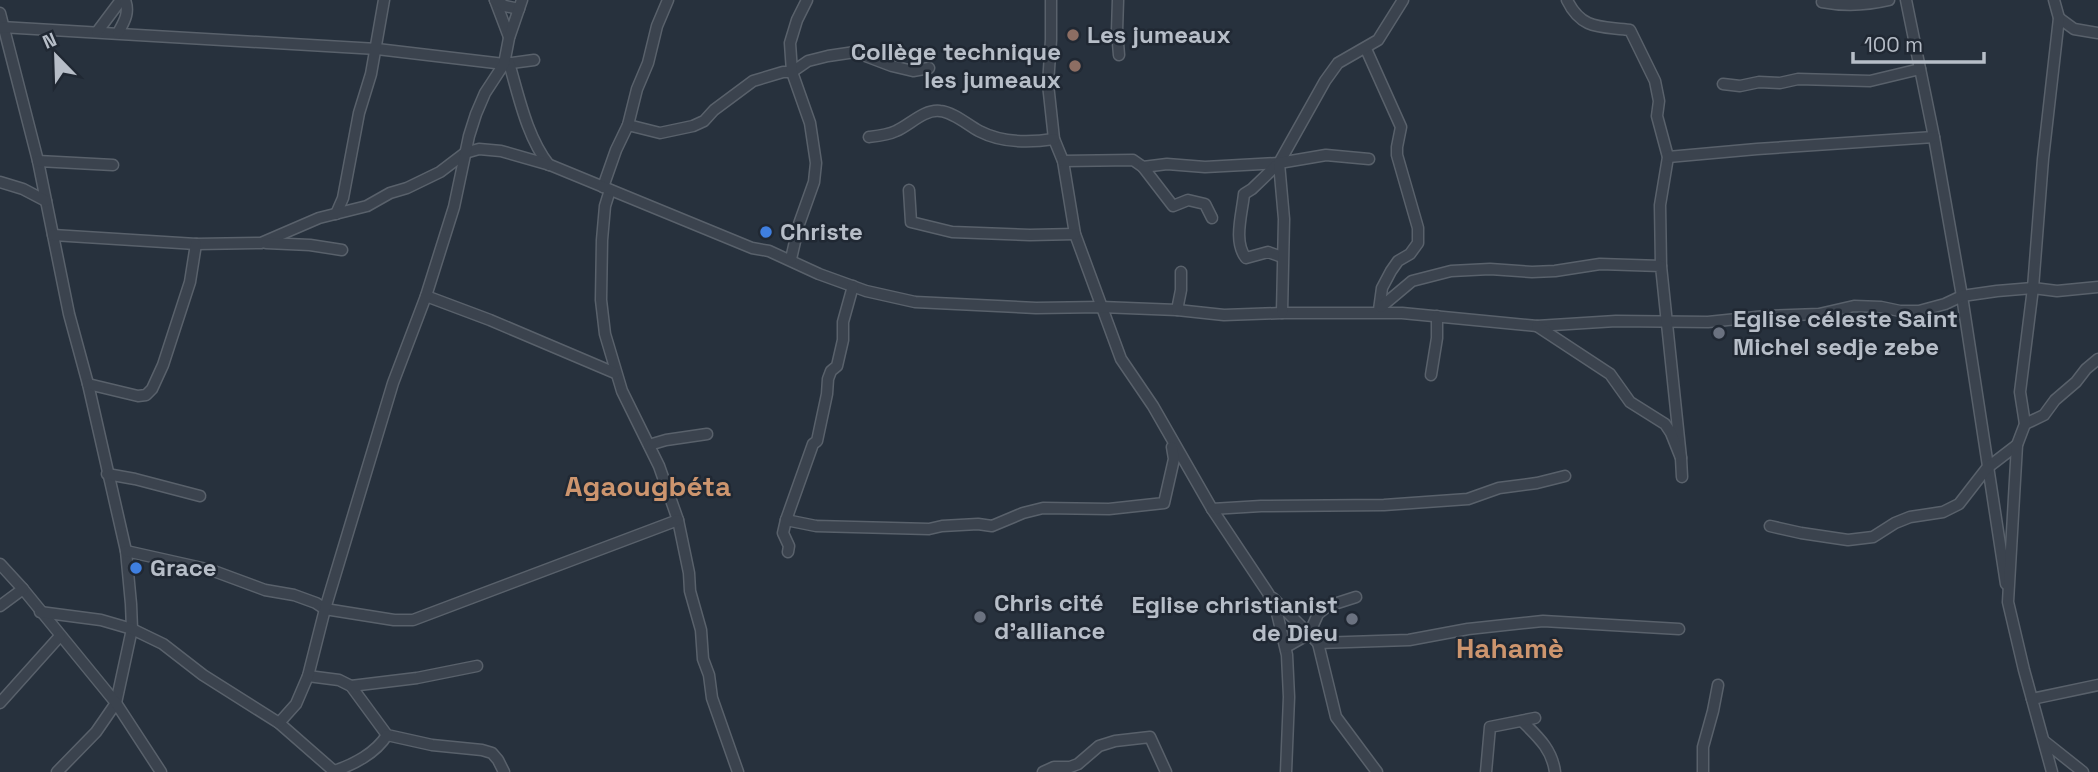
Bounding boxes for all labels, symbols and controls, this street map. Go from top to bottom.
place label: Les jumeaux [1087,19,1231,50]
north arrow [21,21,91,91]
scale bar [1853,21,1984,65]
text: N [39,27,60,55]
marker: Les jumeaux [1065,27,1081,43]
text: 100 m [1864,31,1923,58]
place label: Collège technique les jumeaux [851,36,1061,95]
marker: Collège technique les jumeaux [1067,58,1083,74]
place label: Christe [780,216,863,247]
marker: Christe [758,224,774,240]
place label: Eglise céleste Saint Michel sedje zebe [1733,303,1958,362]
marker: Eglise céleste Saint Michel sedje zebe [1711,325,1727,341]
district label: Agaougbéta [565,468,731,504]
place label: Grace [150,552,217,583]
marker: Grace [128,560,144,576]
place label: Chris cité d'alliance [994,587,1105,646]
place label: Eglise christianist de Dieu [1131,589,1338,648]
marker: Chris cité d'alliance [972,609,988,625]
marker: Eglise christianist de Dieu [1344,611,1360,627]
district label: Hahamè [1456,630,1564,666]

